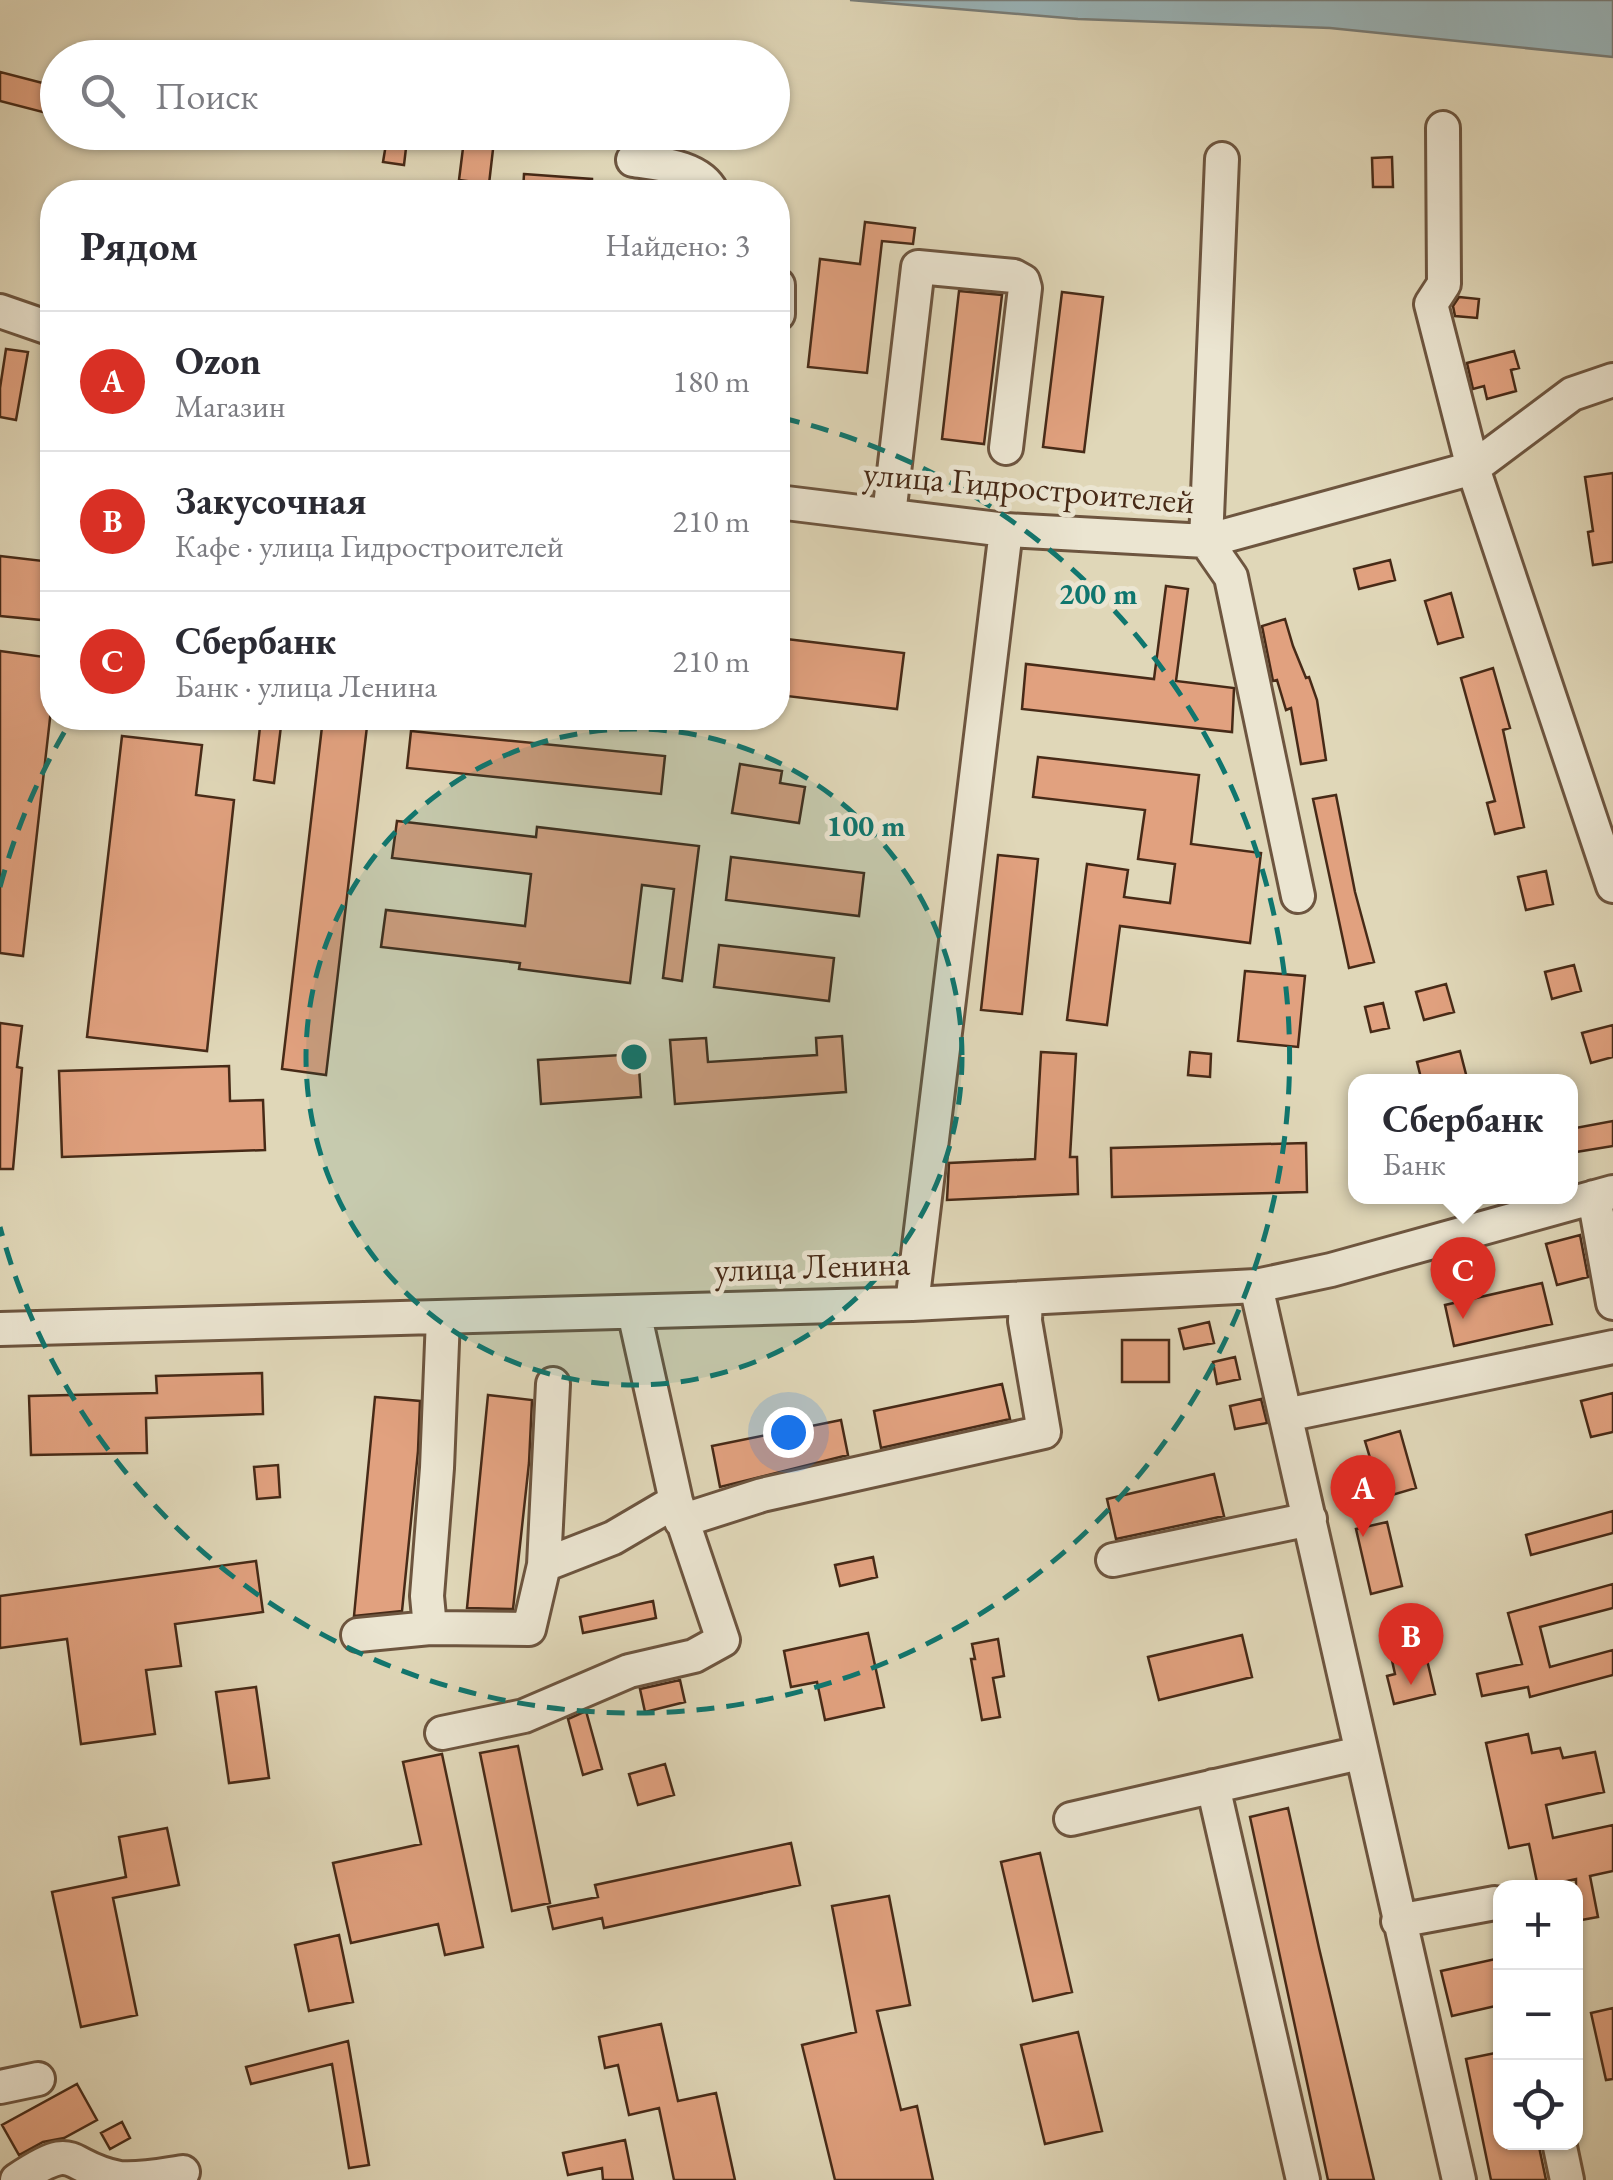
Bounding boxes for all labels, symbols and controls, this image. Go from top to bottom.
search box [40,40,790,150]
icon: search [75,68,130,123]
text: Поиск [155,71,258,120]
text: Рядом [80,218,198,273]
text: Найдено: 3 [605,224,750,266]
text: Ozon [175,336,261,385]
text: A [101,360,124,402]
text: 180 m [673,360,750,402]
text: Магазин [175,385,286,427]
street label: улица Гидростроителей [861,450,1197,524]
text: Закусочная [175,476,366,525]
text: B [102,500,123,542]
text: 210 m [673,500,750,542]
text: Кафе · улица Гидростроителей [175,525,564,567]
text: 200 m [1059,574,1137,613]
text: Сбербанк [175,616,336,665]
text: C [101,640,124,682]
text: 210 m [673,640,750,682]
text: Банк · улица Ленина [175,665,437,707]
text: 100 m [827,806,905,845]
centre of rings [616,1039,652,1075]
popup [1348,1074,1578,1204]
text: Сбербанк [1382,1094,1544,1143]
text: Банк [1382,1143,1446,1185]
pin: C [1430,1236,1496,1319]
street label: улица Ленина [713,1240,911,1292]
your location [763,1407,814,1458]
pin: A [1330,1454,1396,1537]
pin: B [1378,1602,1444,1685]
map controls [1493,1880,1583,2150]
button: + [1493,1880,1583,1970]
button: − [1493,1970,1583,2060]
button: locate [1493,2060,1583,2150]

